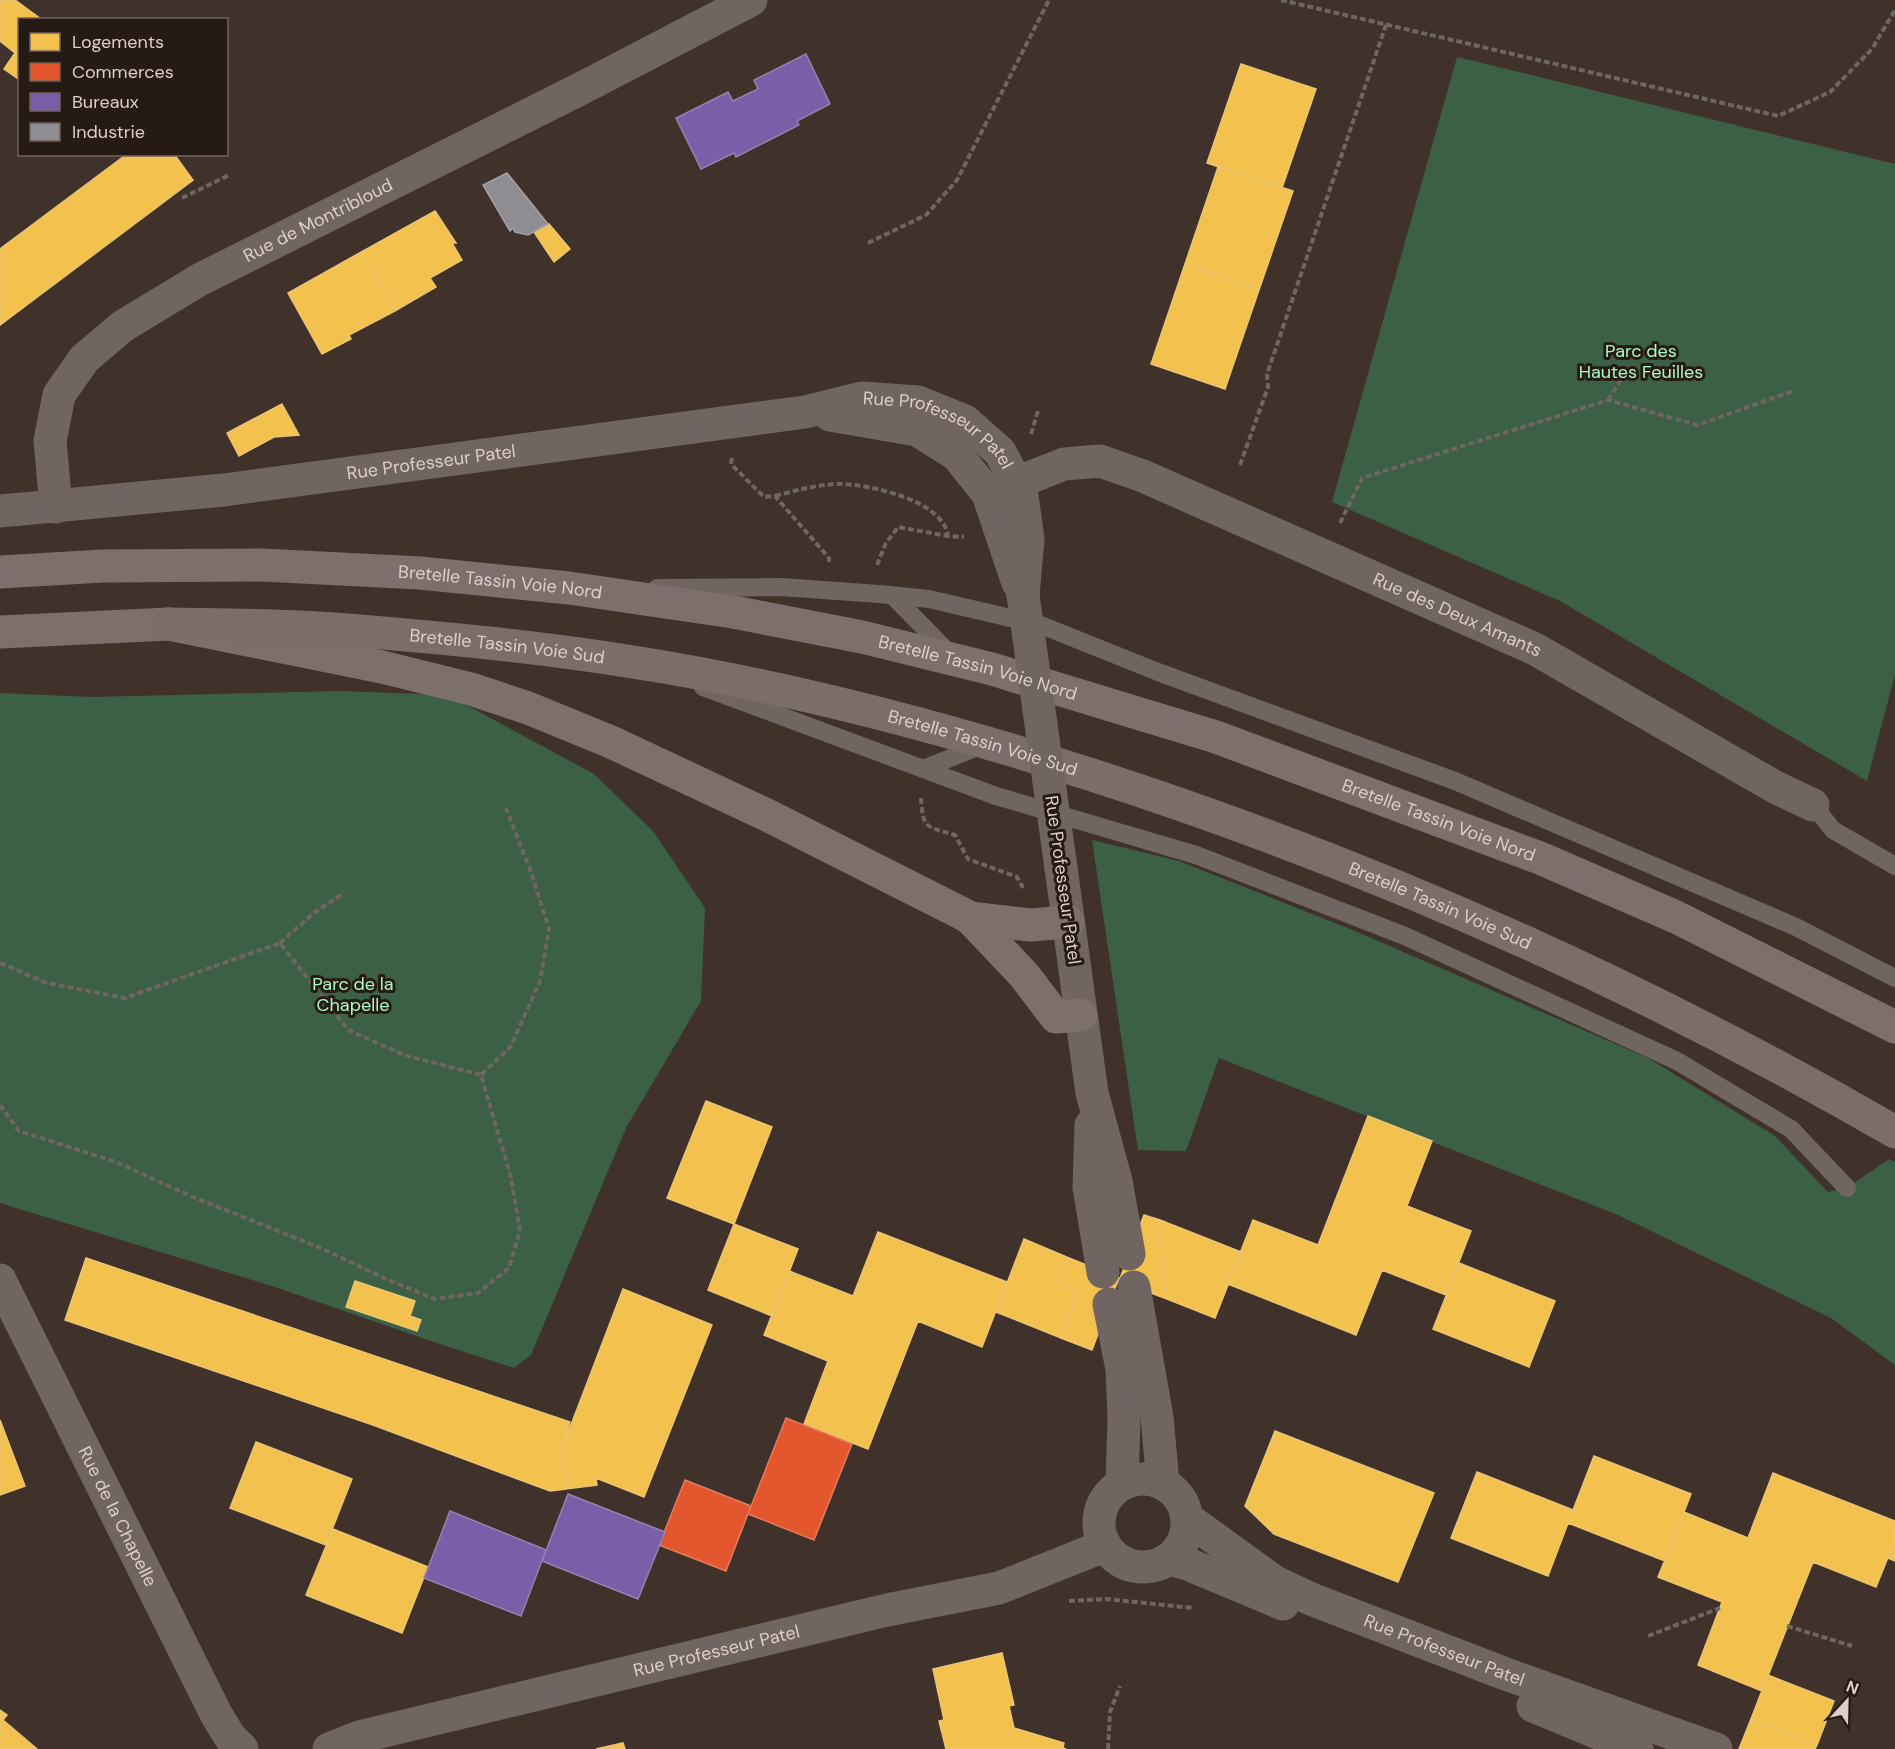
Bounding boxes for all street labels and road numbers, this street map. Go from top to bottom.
street label: Rue de Montribloud [239,173,397,268]
street label: Rue Professeur Patel [862,386,1019,473]
street label: Rue Professeur Patel [345,439,517,485]
street label: Bretelle Tassin Voie Nord [398,560,604,605]
street label: Rue des Deux Amants [1369,567,1546,663]
street label: Bretelle Tassin Voie Sud [408,623,606,669]
street label: Bretelle Tassin Voie Nord [876,629,1080,706]
street label: Bretelle Tassin Voie Sud [885,704,1080,782]
street label: Bretelle Tassin Voie Nord [1338,773,1539,867]
street label: Rue Professeur Patel [1039,794,1087,966]
street label: Bretelle Tassin Voie Sud [1345,856,1535,955]
street label: Rue de la Chapelle [73,1442,163,1591]
street label: Rue Professeur Patel [1360,1609,1528,1692]
street label: Rue Professeur Patel [631,1619,802,1683]

